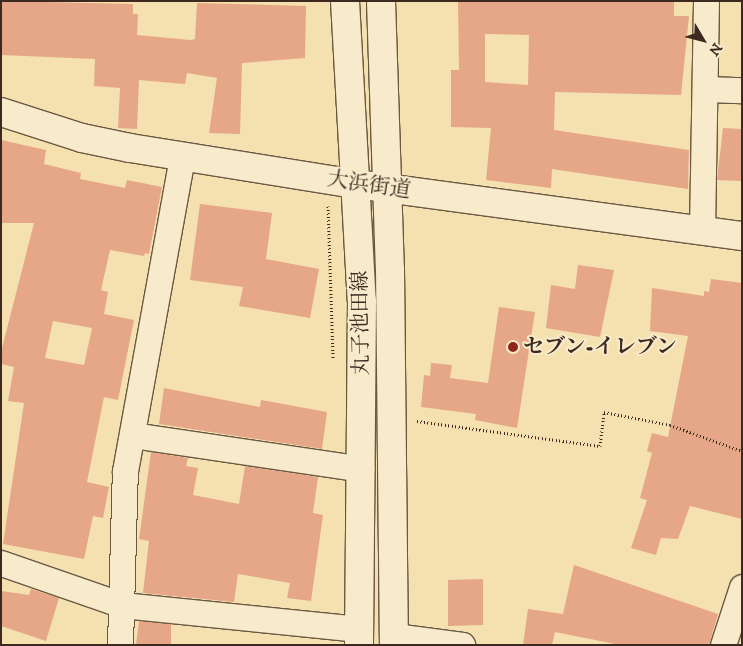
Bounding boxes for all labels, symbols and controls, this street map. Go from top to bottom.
north arrow [678,15,728,65]
text: N [704,39,726,59]
street label: 大浜街道 [326,167,412,203]
street label: 丸子池田線 [347,270,375,376]
place label: セブン-イレブン [523,334,679,360]
marker: セブン-イレブン [507,341,519,353]

